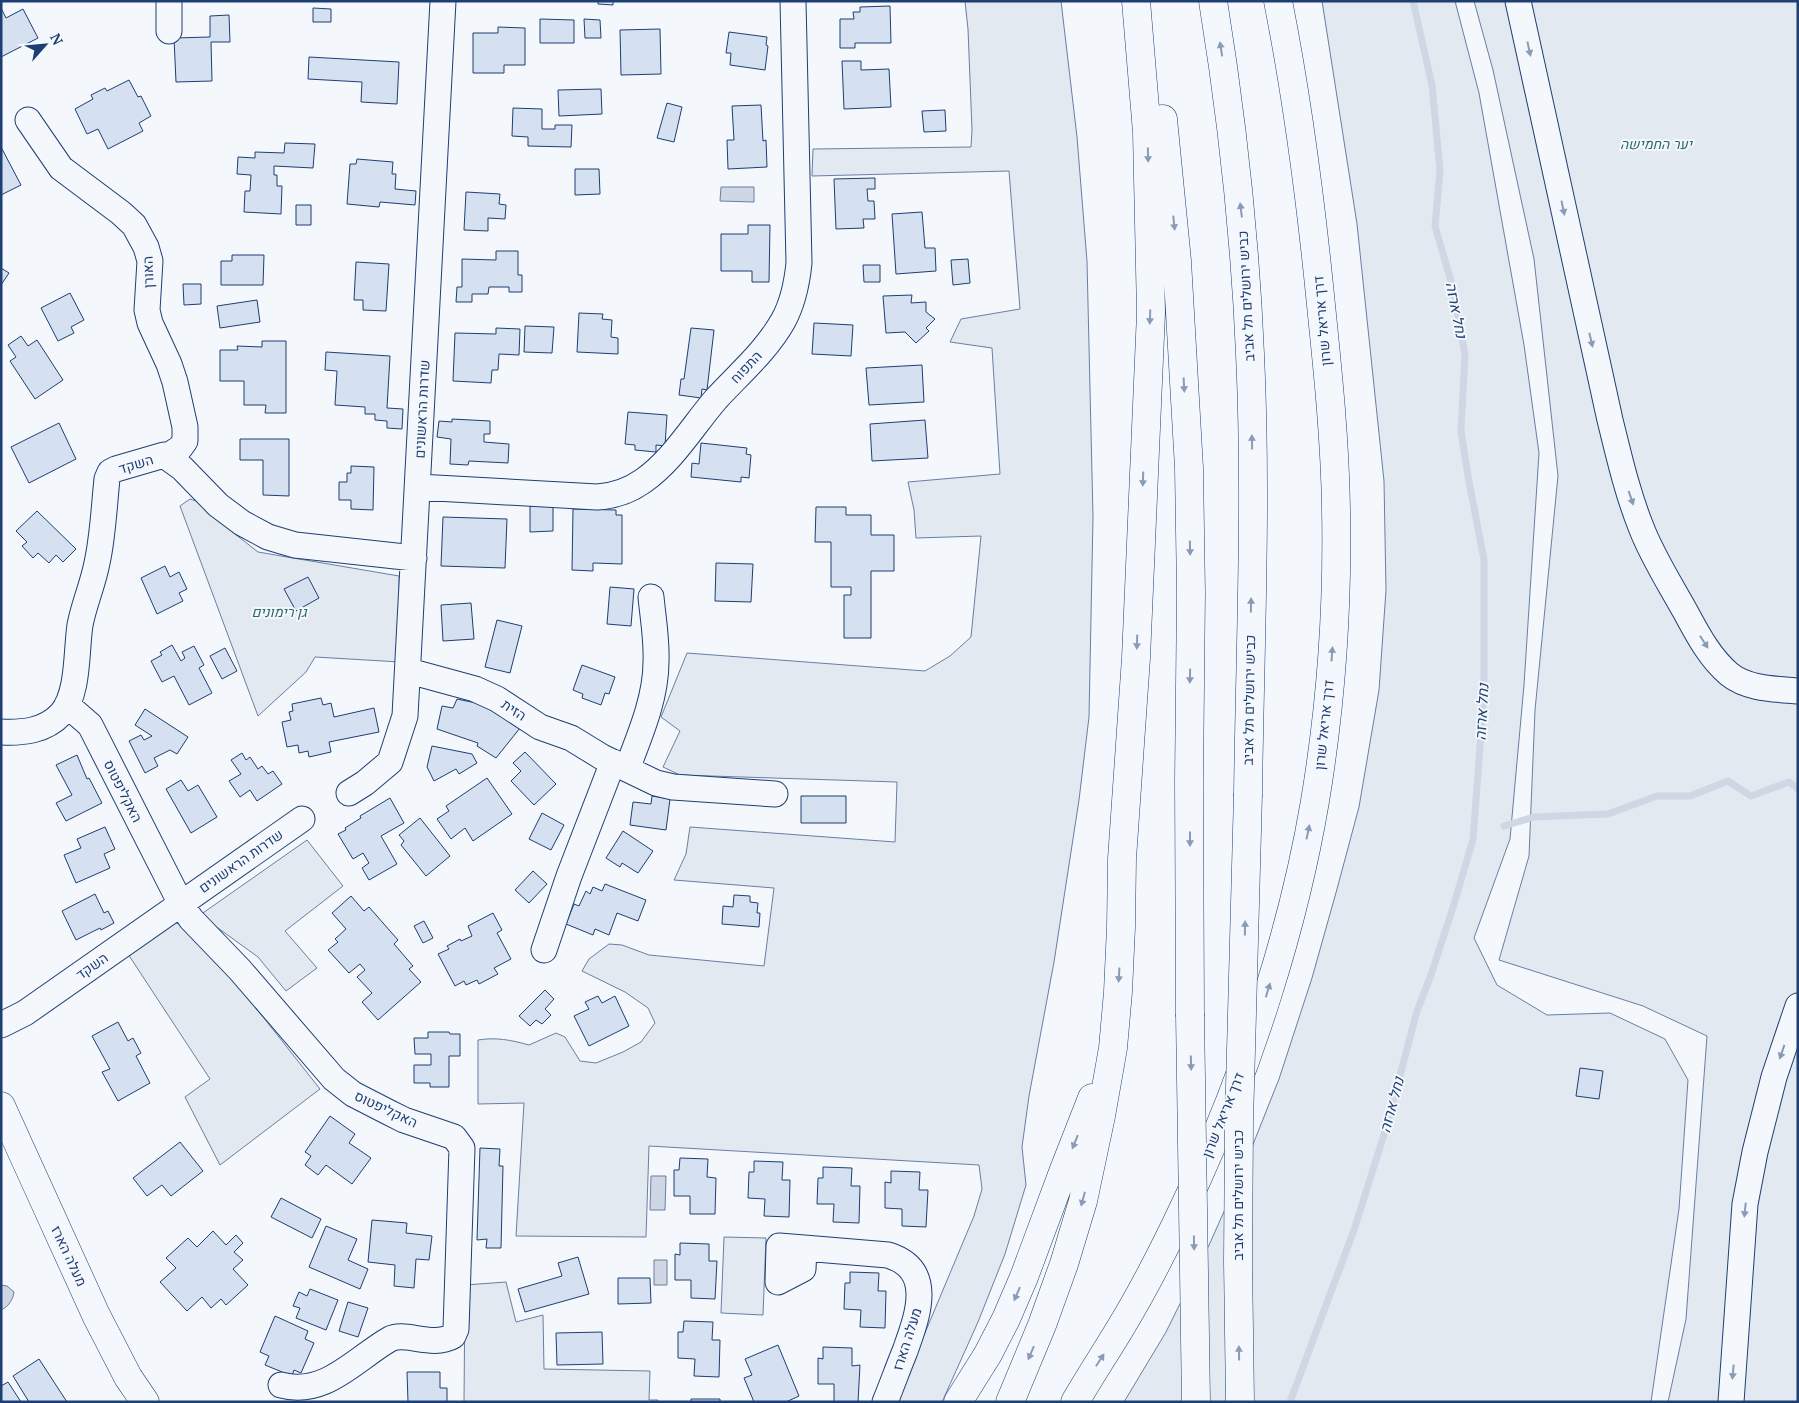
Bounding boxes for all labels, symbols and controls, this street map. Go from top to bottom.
north arrow [20,20,70,70]
text: N [46,30,68,48]
one-way arrow [1217,41,1225,57]
one-way arrow [1525,41,1533,56]
park label: יער החמישה [1620,134,1694,153]
one-way arrow [1144,147,1152,163]
one-way arrow [1559,200,1567,215]
one-way arrow [1237,202,1245,218]
one-way arrow [1170,216,1178,232]
street label: כביש ירושלים תל אביב [1233,230,1258,362]
street label: האורן [137,256,158,288]
street label: דרך אריאל שרון [1308,275,1335,367]
water label: נחל ארזה [1442,280,1473,341]
one-way arrow [1146,309,1154,325]
one-way arrow [1588,333,1596,349]
street label: התפוח [726,346,766,387]
street label: שדרות הראשונים [409,359,434,459]
one-way arrow [1181,378,1189,394]
one-way arrow [1248,434,1256,450]
street label: השקד [116,449,156,478]
one-way arrow [1139,472,1147,488]
one-way arrow [1627,490,1635,505]
one-way arrow [1187,540,1195,556]
one-way arrow [1247,597,1255,613]
park label: גן רימונים [251,602,308,621]
one-way arrow [1132,634,1140,650]
street label: כביש ירושלים תל אביב [1238,634,1259,766]
one-way arrow [1699,636,1708,649]
one-way arrow [1328,646,1336,662]
one-way arrow [1186,668,1194,684]
street label: דרך אריאל שרון [1309,679,1338,771]
water label: נחל ארזה [1470,681,1493,741]
street label: הזית [498,694,530,725]
street label: האקליפטוס [100,756,147,825]
street label: שדרות הראשונים [195,824,287,897]
one-way arrow [1305,824,1313,840]
one-way arrow [1186,831,1194,847]
one-way arrow [1241,920,1249,936]
street label: השקד [72,948,112,984]
one-way arrow [1114,968,1122,984]
one-way arrow [1264,982,1272,997]
one-way arrow [1778,1045,1785,1060]
one-way arrow [1187,1055,1195,1071]
street label: דרך אריאל שרון [1197,1069,1248,1160]
water label: נחל ארזה [1374,1073,1408,1135]
street label: האקליפטוס [351,1086,421,1131]
street label: כביש ירושלים תל אביב [1228,1130,1247,1261]
one-way arrow [1070,1135,1078,1149]
one-way arrow [1079,1191,1087,1207]
one-way arrow [1741,1203,1749,1219]
street label: מעלה הארז [47,1222,92,1289]
one-way arrow [1190,1235,1198,1251]
one-way arrow [1013,1287,1021,1301]
street label: מעלה הארז [887,1305,926,1373]
one-way arrow [1235,1345,1243,1361]
one-way arrow [1026,1346,1034,1360]
one-way arrow [1095,1353,1105,1366]
one-way arrow [1729,1365,1737,1381]

